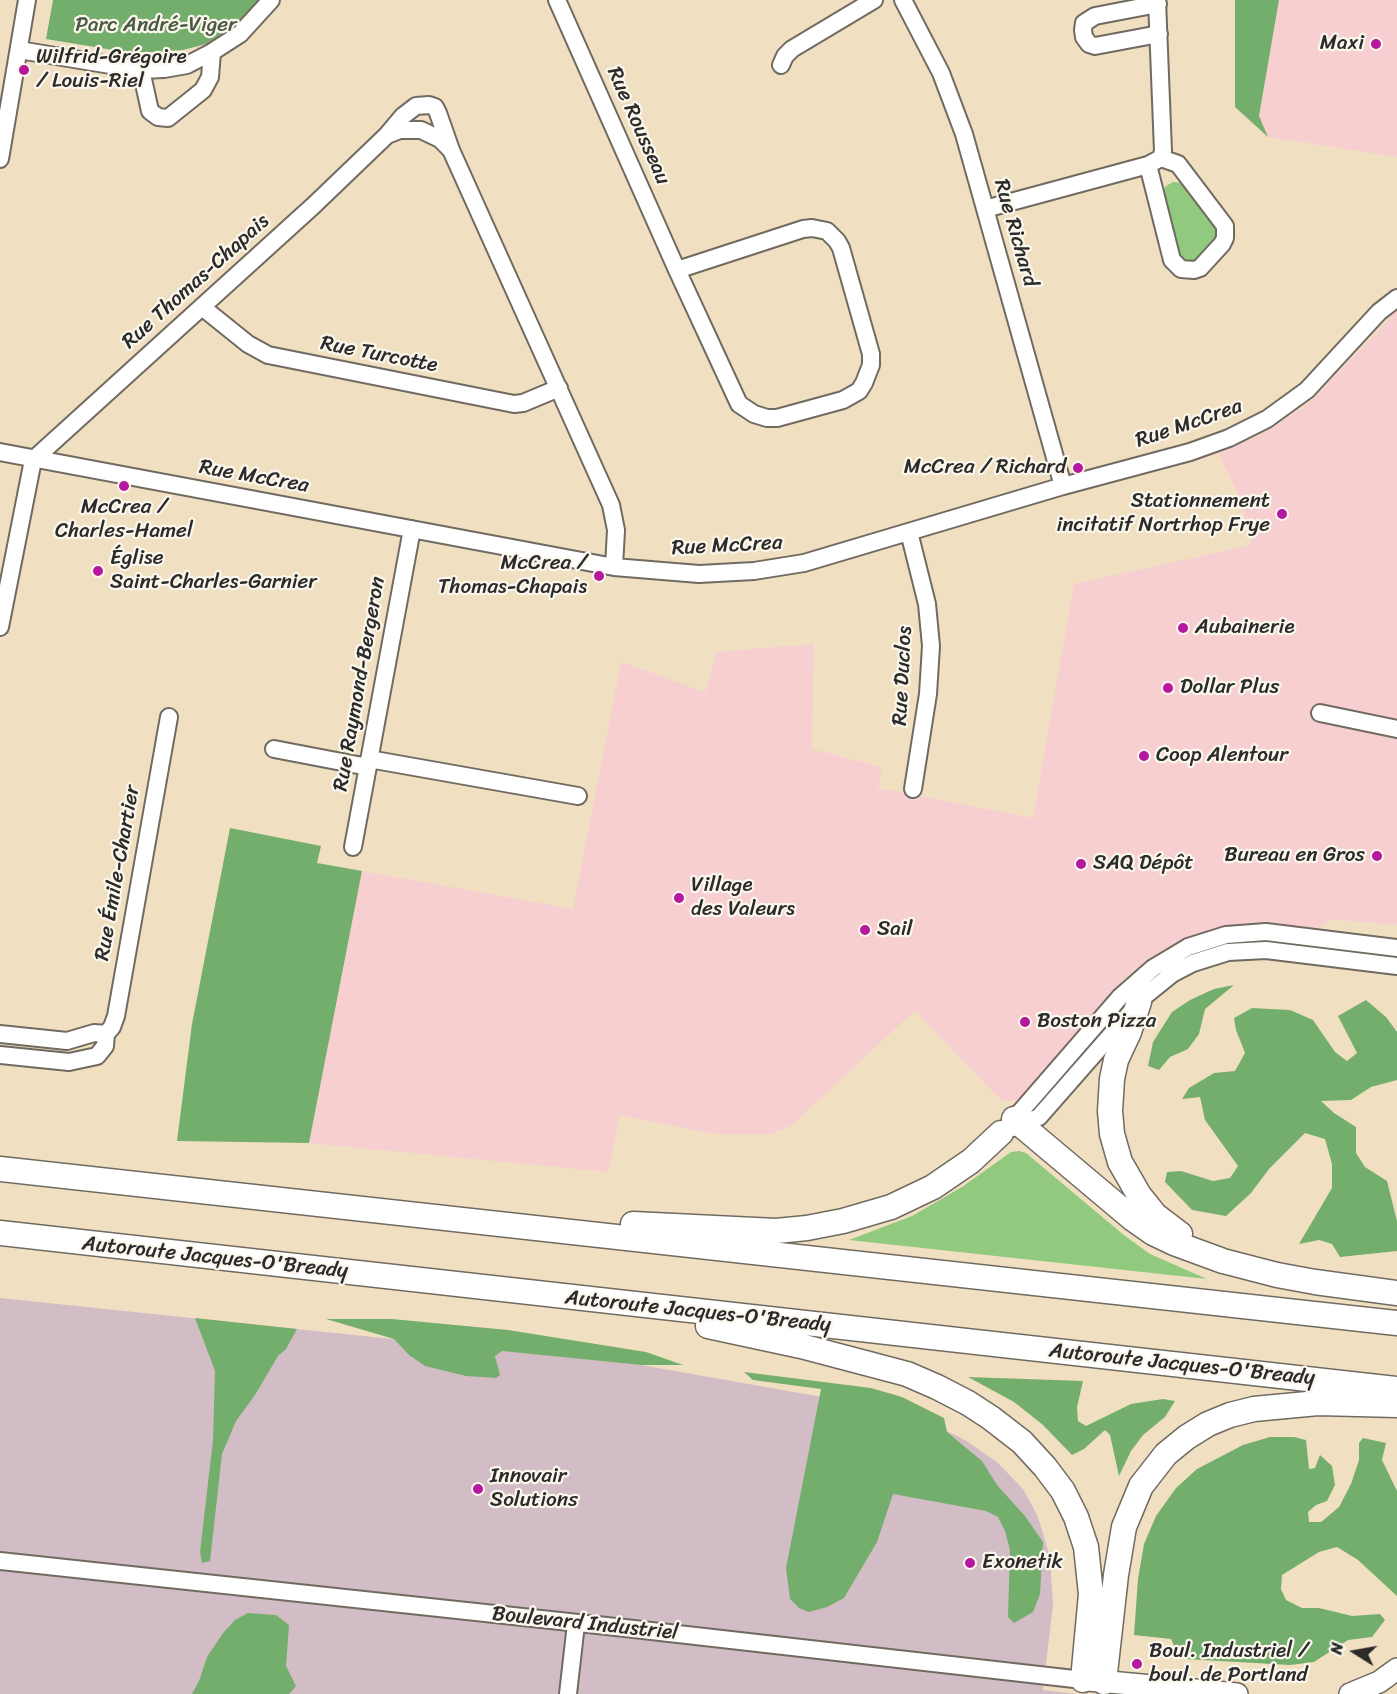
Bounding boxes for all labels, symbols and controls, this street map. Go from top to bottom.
park label: Parc André-Viger [75,13,237,39]
place label: Maxi [1320,31,1364,57]
marker: Maxi [1369,37,1383,51]
place label: Wilfrid-Grégoire / Louis-Riel [36,45,187,95]
marker: Wilfrid-Grégoire / Louis-Riel [17,63,31,77]
street label: Rue Rousseau [601,63,675,189]
street label: Rue Richard [988,176,1042,290]
street label: Rue Thomas-Chapais [117,209,275,355]
street label: Rue Turcotte [318,331,440,379]
street label: Rue McCrea [1132,394,1246,454]
street label: Rue McCrea [197,455,311,499]
place label: McCrea / Richard [904,455,1066,481]
marker: McCrea / Richard [1071,461,1085,475]
marker: McCrea / Charles-Hamel [117,479,131,493]
place label: Stationnement incitatif Nortrhop Frye [1056,489,1270,539]
place label: McCrea / Charles-Hamel [55,495,193,545]
marker: Stationnement incitatif Nortrhop Frye [1275,507,1289,521]
street label: Rue McCrea [671,531,783,561]
place label: Église Saint-Charles-Garnier [110,546,317,596]
place label: McCrea / Thomas-Chapais [438,551,587,601]
marker: Église Saint-Charles-Garnier [91,564,105,578]
marker: McCrea / Thomas-Chapais [592,569,606,583]
street label: Rue Raymond-Bergeron [329,575,391,793]
place label: Aubainerie [1195,615,1295,641]
marker: Aubainerie [1176,621,1190,635]
street label: Rue Duclos [888,626,918,726]
place label: Dollar Plus [1180,675,1279,701]
marker: Dollar Plus [1161,681,1175,695]
place label: Coop Alentour [1156,743,1288,769]
marker: Coop Alentour [1137,749,1151,763]
street label: Rue Émile-Chartier [90,783,146,963]
place label: Bureau en Gros [1224,843,1365,869]
marker: Bureau en Gros [1370,849,1384,863]
place label: SAQ Dépôt [1093,851,1193,877]
marker: SAQ Dépôt [1074,857,1088,871]
place label: Village des Valeurs [691,873,795,923]
marker: Village des Valeurs [672,891,686,905]
place label: Sail [877,917,913,943]
marker: Sail [858,923,872,937]
place label: Boston Pizza [1037,1009,1156,1035]
marker: Boston Pizza [1018,1015,1032,1029]
street label: Autoroute Jacques-O'Bready [81,1232,349,1284]
street label: Autoroute Jacques-O'Bready [564,1286,832,1338]
street label: Autoroute Jacques-O'Bready [1048,1339,1316,1391]
place label: Innovair Solutions [490,1464,578,1514]
marker: Innovair Solutions [471,1482,485,1496]
place label: Exonetik [982,1550,1063,1576]
marker: Exonetik [963,1556,977,1570]
street label: Boulevard Industriel [491,1602,679,1646]
north arrow [1325,1622,1385,1682]
place label: Boul. Industriel / boul. de Portland [1149,1639,1308,1689]
text: N [1322,1640,1352,1657]
marker: Boul. Industriel / boul. de Portland [1130,1657,1144,1671]

